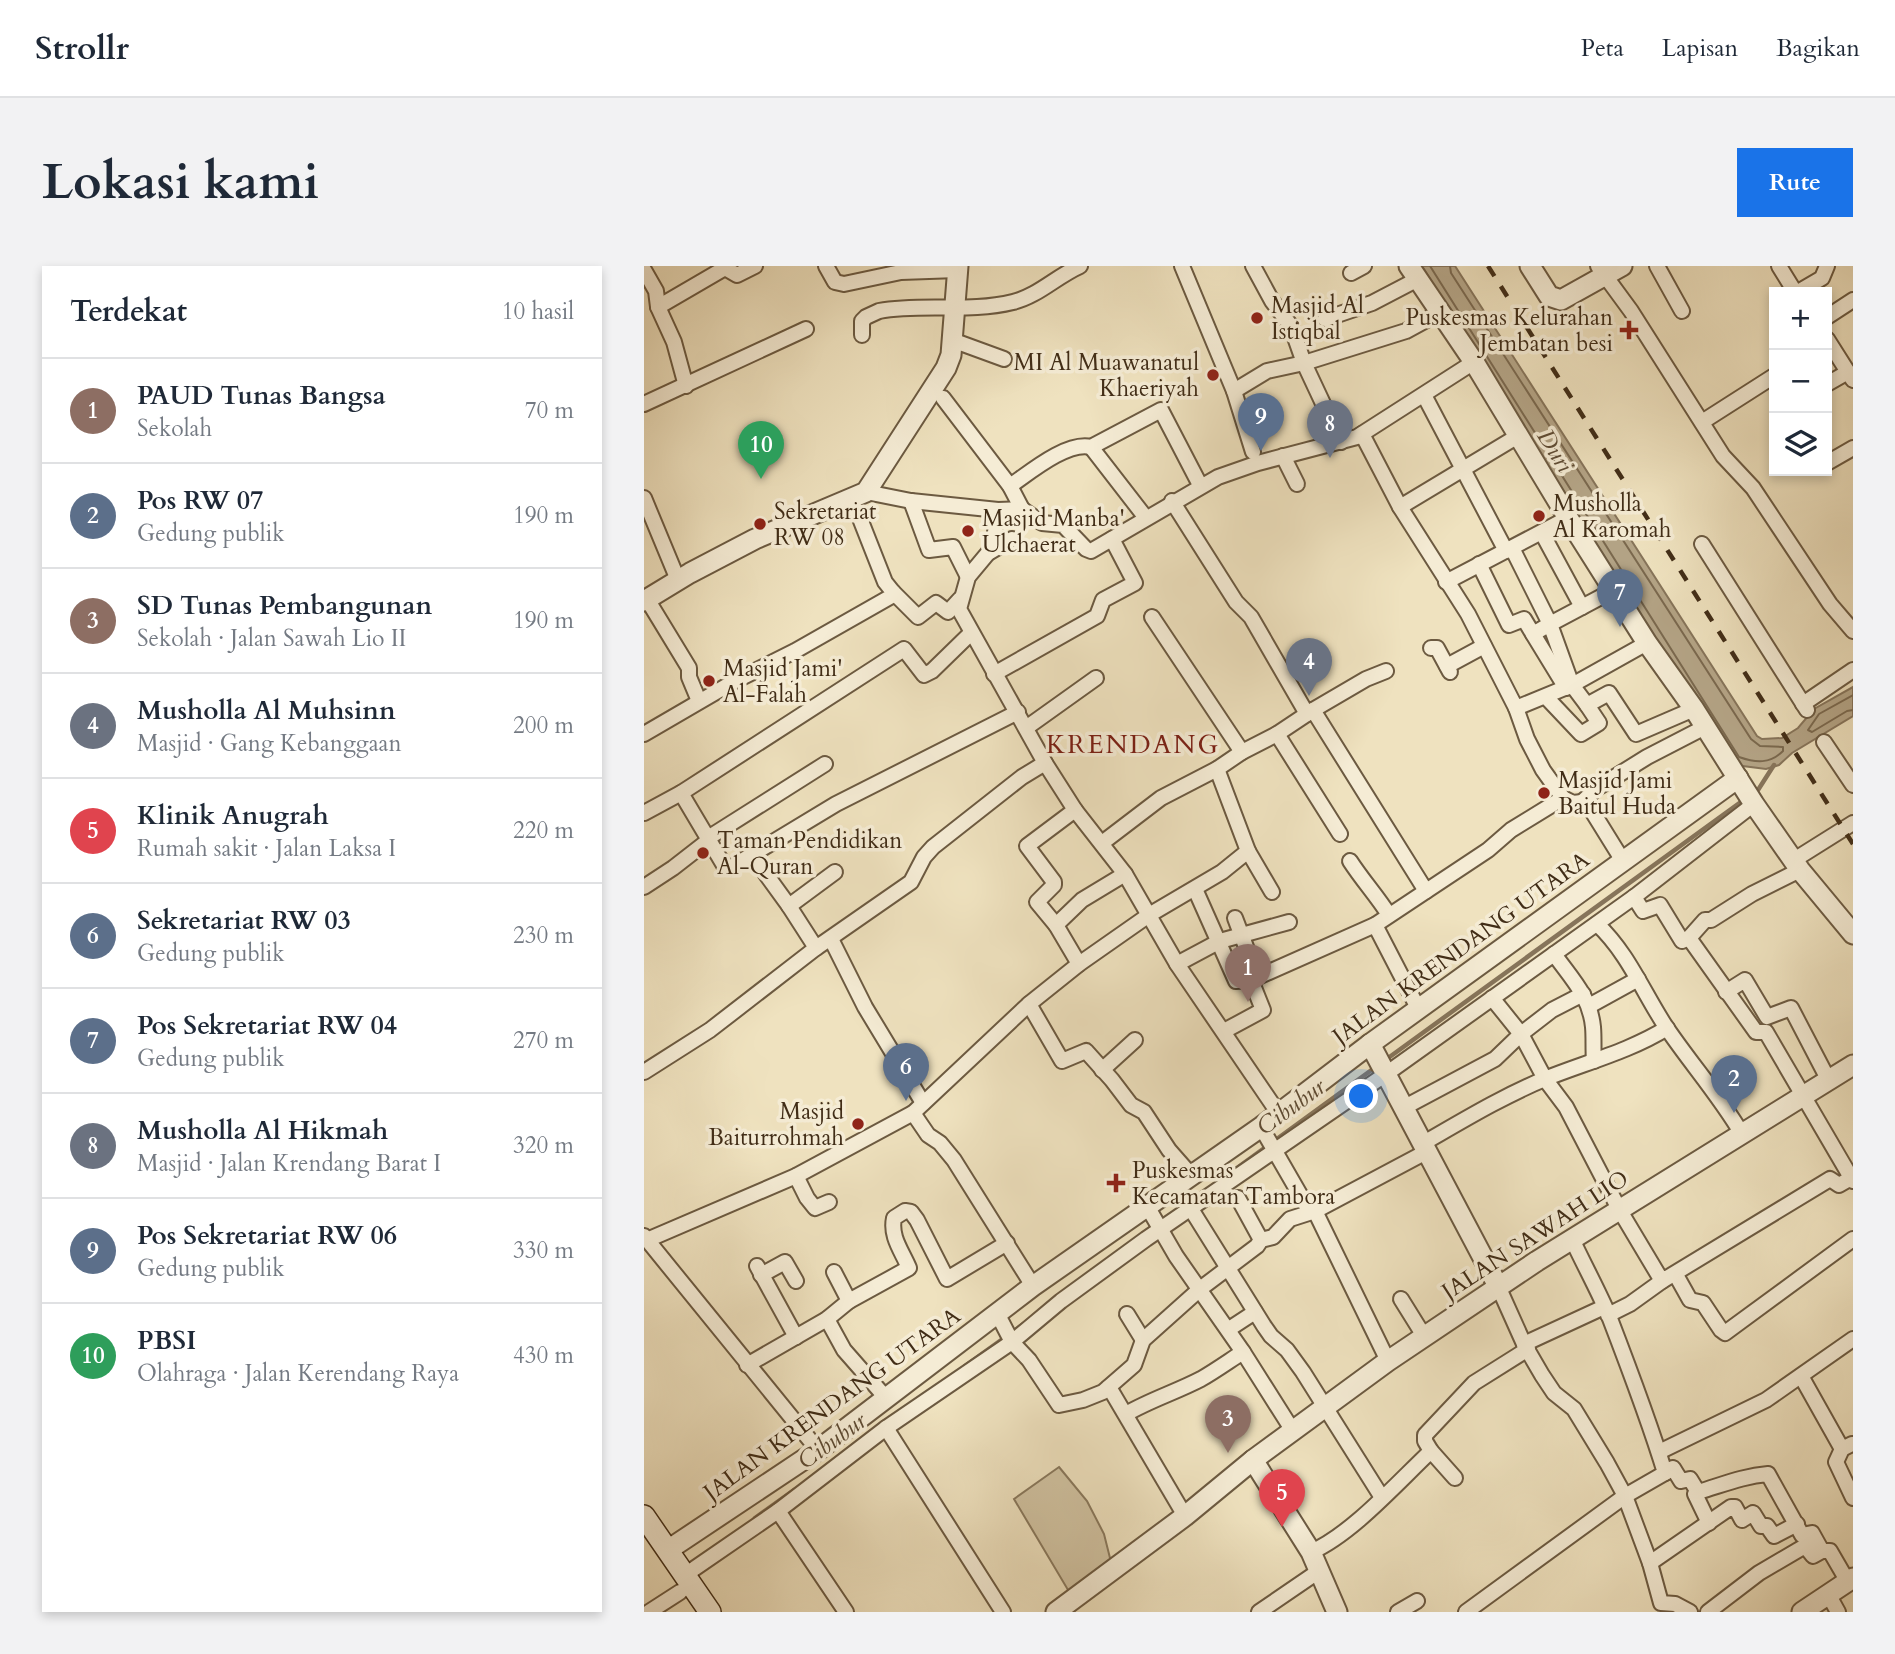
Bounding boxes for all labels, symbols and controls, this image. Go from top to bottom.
text: Strollr [35,26,129,71]
text: Peta [1581,32,1624,65]
text: Lapisan [1662,32,1738,65]
text: Bagikan [1776,32,1860,65]
button: Rute [1737,148,1853,217]
text: Lokasi kami [42,149,319,216]
map controls [1769,287,1832,476]
button: + [1769,287,1832,350]
place label: Masjid Al Istiqbal [1271,290,1364,347]
text: Terdekat [70,291,187,332]
text: 10 hasil [502,296,574,327]
place label: Puskesmas Kelurahan Jembatan besi [1405,302,1613,359]
marker: Masjid Al Istiqbal [1249,310,1265,326]
marker: Puskesmas Kelurahan Jembatan besi [1619,320,1639,340]
place label: MI Al Muawanatul Khaeriyah [1014,347,1199,404]
button: − [1769,350,1832,413]
marker: MI Al Muawanatul Khaeriyah [1205,367,1221,383]
text: PAUD Tunas Bangsa [137,378,386,413]
pin: 9 [1238,393,1284,451]
text: 1 [87,395,99,426]
text: 70 m [525,395,574,426]
pin: 8 [1307,400,1353,458]
text: Sekolah [137,413,212,444]
button: layers [1769,413,1832,476]
pin: 10 [738,421,784,479]
water label: Duri [1529,423,1581,480]
text: Pos RW 07 [137,483,263,518]
place label: Musholla Al Karomah [1553,488,1672,545]
place label: Sekretariat RW 08 [774,496,876,553]
text: 2 [87,500,99,531]
text: 190 m [513,500,574,531]
place label: Masjid Manba' Ulchaerat [982,503,1125,560]
marker: Musholla Al Karomah [1531,508,1547,524]
marker: Sekretariat RW 08 [752,516,768,532]
text: Gedung publik [137,518,285,549]
marker: Masjid Manba' Ulchaerat [960,523,976,539]
pin: 7 [1597,569,1643,627]
text: SD Tunas Pembangunan [137,588,432,623]
text: 3 [87,605,99,636]
text: 190 m [513,605,574,636]
text: Sekolah · Jalan Sawah Lio II [137,623,406,654]
pin: 4 [1286,638,1332,696]
place label: Masjid Jami' Al-Falah [723,653,843,710]
marker: Masjid Jami' Al-Falah [701,673,717,689]
text: Musholla Al Muhsinn [137,693,396,728]
text: 4 [87,710,99,741]
text: 200 m [513,710,574,741]
district label: KRENDANG [1046,727,1220,762]
text: Masjid · Gang Kebanggaan [137,728,402,759]
place label: Masjid Jami Baitul Huda [1558,765,1676,822]
marker: Masjid Jami Baitul Huda [1536,785,1552,801]
text: Klinik Anugrah [137,798,329,833]
text: 5 [87,815,99,846]
text: 220 m [513,815,574,846]
place label: Taman Pendidikan Al-Quran [717,825,902,882]
text: Rumah sakit · Jalan Laksa I [137,833,396,864]
street label: JALAN KRENDANG UTARA [1324,844,1596,1054]
marker: Taman Pendidikan Al-Quran [695,845,711,861]
text: Sekretariat RW 03 [137,903,351,938]
text: 6 [87,920,99,951]
text: 230 m [513,920,574,951]
text: Gedung publik [137,938,285,969]
pin: 1 [1225,944,1271,1002]
text: Pos Sekretariat RW 04 [137,1008,397,1043]
text: 7 [87,1025,99,1056]
text: 270 m [513,1025,574,1056]
text: Gedung publik [137,1043,285,1074]
pin: 6 [883,1043,929,1101]
pin: 2 [1711,1055,1757,1113]
water label: Cibubur [1250,1070,1333,1143]
your location [1344,1079,1378,1113]
place label: Masjid Baiturrohmah [708,1096,845,1153]
text: Musholla Al Hikmah [137,1113,388,1148]
marker: Masjid Baiturrohmah [850,1116,866,1132]
text: 8 [87,1130,99,1161]
text: 320 m [513,1130,574,1161]
text: Masjid · Jalan Krendang Barat I [137,1148,441,1179]
place label: Puskesmas Kecamatan Tambora [1132,1155,1335,1212]
street label: JALAN SAWAH LIO [1433,1163,1634,1309]
marker: Puskesmas Kecamatan Tambora [1106,1173,1126,1193]
text: Pos Sekretariat RW 06 [137,1218,397,1253]
text: 9 [87,1235,99,1266]
text: 330 m [513,1235,574,1266]
text: Gedung publik [137,1253,285,1284]
street label: JALAN KRENDANG UTARA [695,1300,967,1510]
text: PBSI [137,1323,196,1358]
text: 10 [81,1340,105,1371]
text: 430 m [513,1340,574,1371]
text: Olahraga · Jalan Kerendang Raya [137,1358,459,1389]
pin: 3 [1205,1395,1251,1453]
water label: Cibubur [791,1404,874,1477]
pin: 5 [1259,1469,1305,1527]

